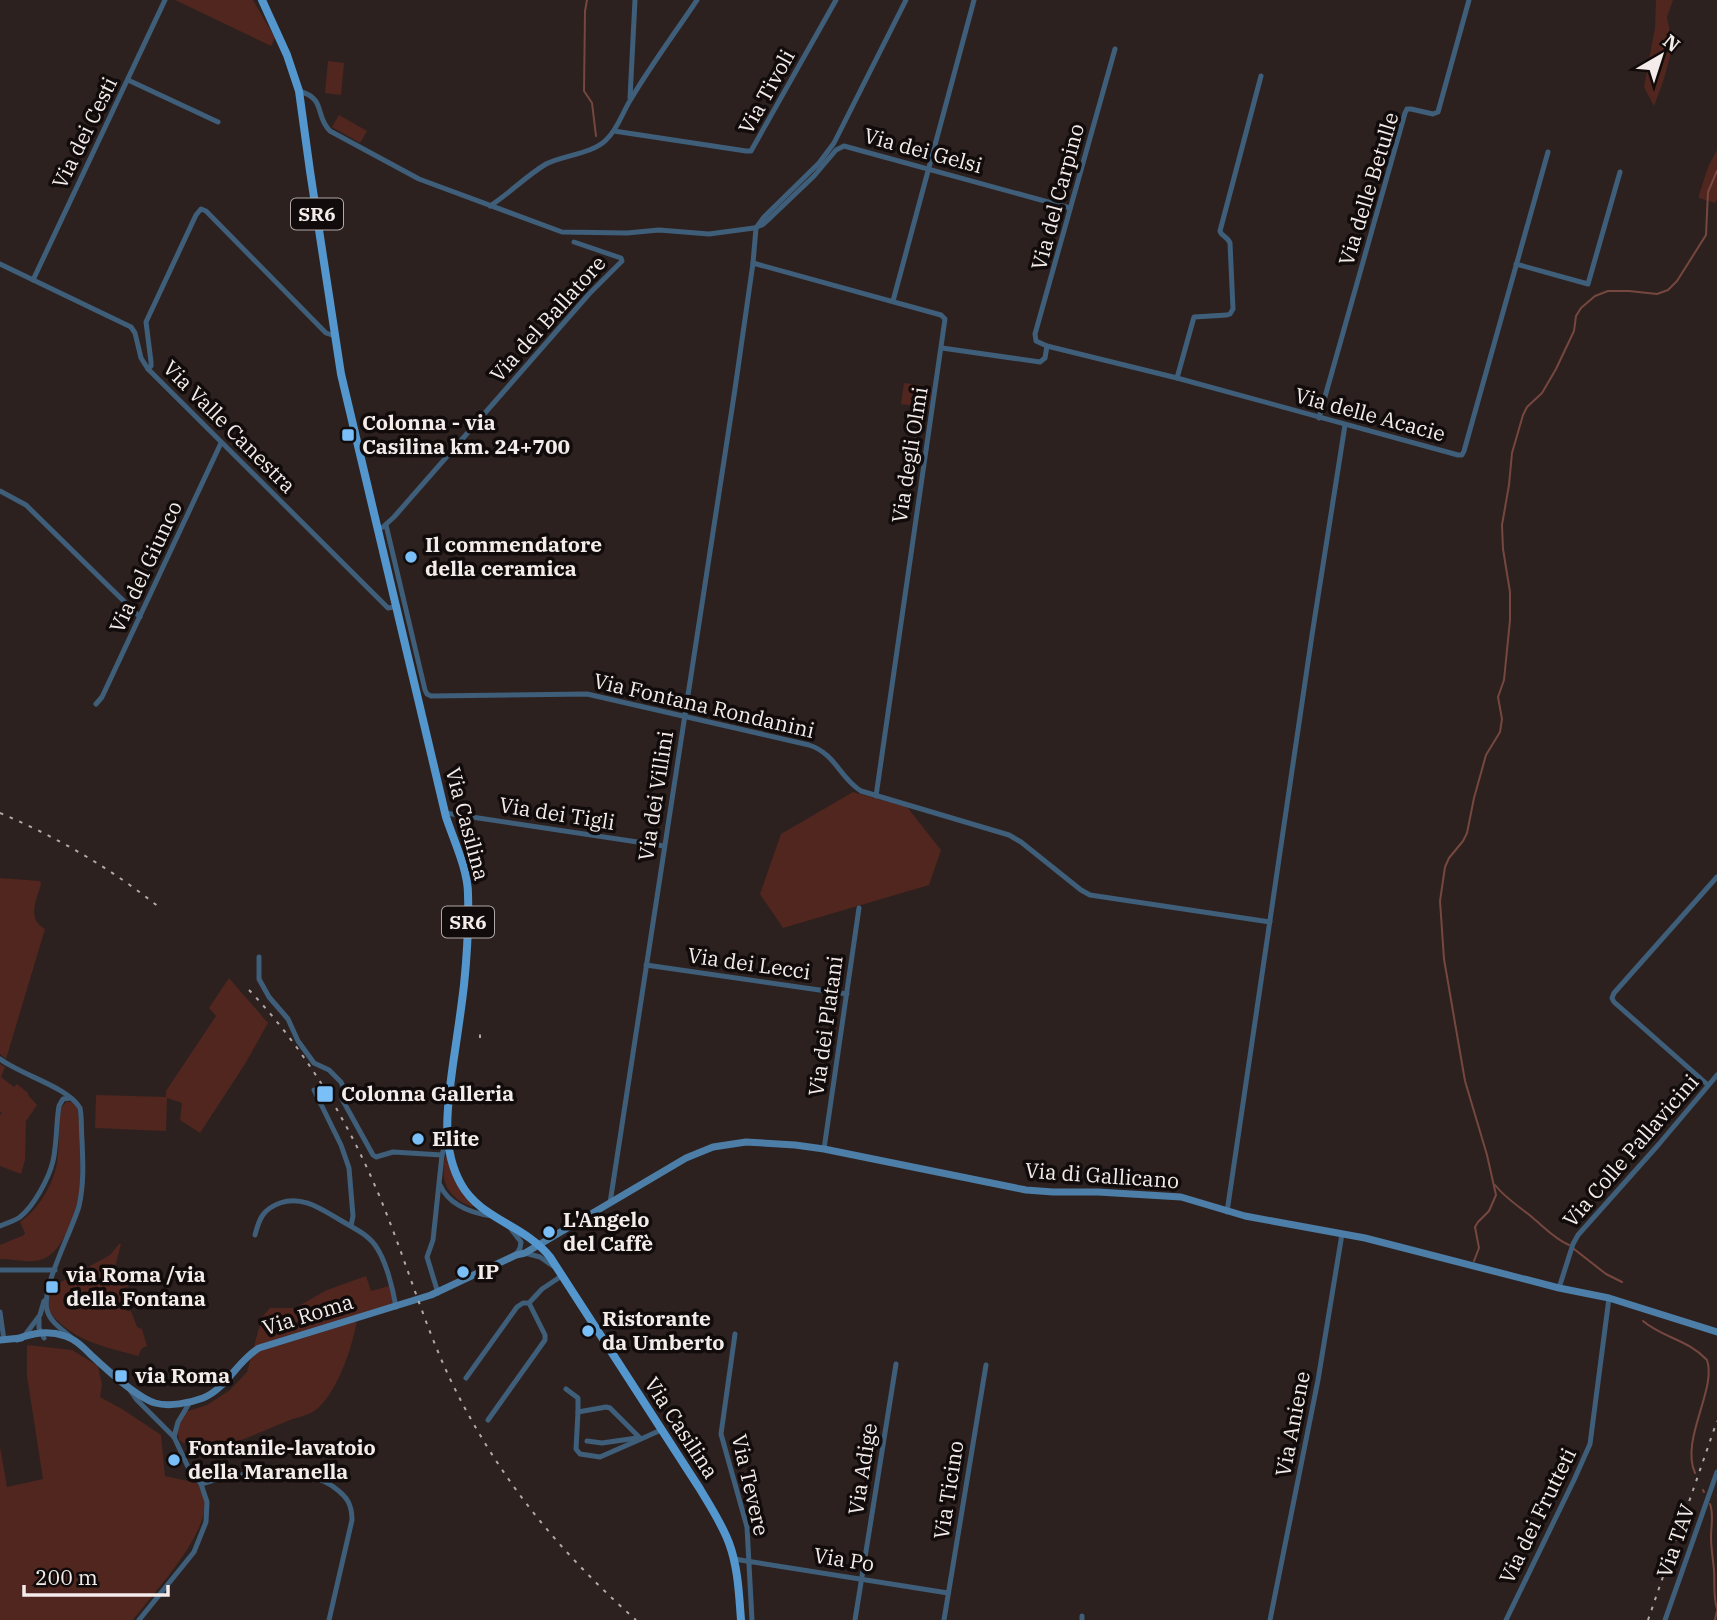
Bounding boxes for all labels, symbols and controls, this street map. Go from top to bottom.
north arrow [1626,21,1696,91]
text: N [1658,29,1685,57]
street label: Via Tivoli [731,44,801,139]
street label: Via dei Cesti [45,72,123,193]
street label: Via delle Betulle [1331,109,1405,269]
street label: Via del Carpino [1024,120,1090,273]
street label: Via dei Gelsi [861,121,986,179]
road number: SR6 [291,198,343,230]
street label: Via del Ballatore [483,249,611,387]
street label: Via Valle Canestra [157,354,302,499]
street label: Via delle Acacie [1292,381,1448,448]
street label: Via degli Olmi [884,385,934,525]
place label: Colonna - via Casilina km. 24+700 [362,408,570,460]
marker: Colonna - via Casilina km. 24+700 [340,427,356,443]
street label: Via del Giunco [102,496,188,637]
place label: Il commendatore della ceramica [425,530,602,582]
marker: Il commendatore della ceramica [403,549,419,565]
street label: Via Fontana Rondanini [591,666,818,744]
street label: Via dei Villini [631,729,679,863]
street label: Via Casilina [439,764,497,883]
street label: Via dei Tigli [497,790,617,836]
road number: SR6 [442,906,494,938]
street label: Via dei Lecci [686,941,812,985]
street label: Via dei Platani [801,954,849,1098]
street label: Via Colle Pallavicini [1556,1068,1704,1233]
place label: Colonna Galleria [341,1079,514,1107]
marker: Colonna Galleria [315,1084,335,1104]
place label: Elite [432,1124,480,1152]
marker: Elite [410,1131,426,1147]
street label: Via di Gallicano [1024,1156,1180,1194]
place label: L'Angelo del Caffè [563,1205,653,1257]
marker: L'Angelo del Caffè [541,1224,557,1240]
place label: IP [477,1257,499,1285]
place label: via Roma /via della Fontana [66,1260,206,1312]
marker: IP [455,1264,471,1280]
marker: via Roma /via della Fontana [44,1279,60,1295]
street label: Via Roma [259,1287,357,1341]
place label: Ristorante da Umberto [602,1304,725,1356]
marker: Ristorante da Umberto [580,1323,596,1339]
place label: via Roma [135,1361,230,1389]
marker: via Roma [113,1368,129,1384]
street label: Via Aniene [1268,1369,1316,1479]
street label: Via Casilina [638,1371,725,1484]
street label: Via Adige [841,1421,883,1517]
street label: Via Tevere [726,1431,776,1538]
place label: Fontanile-lavatoio della Maranella [188,1433,376,1485]
street label: Via Ticino [926,1439,970,1541]
street label: Via dei Frutteti [1492,1443,1582,1588]
marker: Fontanile-lavatoio della Maranella [166,1452,182,1468]
street label: Via TAV [1649,1500,1701,1581]
street label: Via Po [812,1540,876,1578]
scale bar [24,1554,168,1598]
text: 200 m [35,1563,98,1591]

